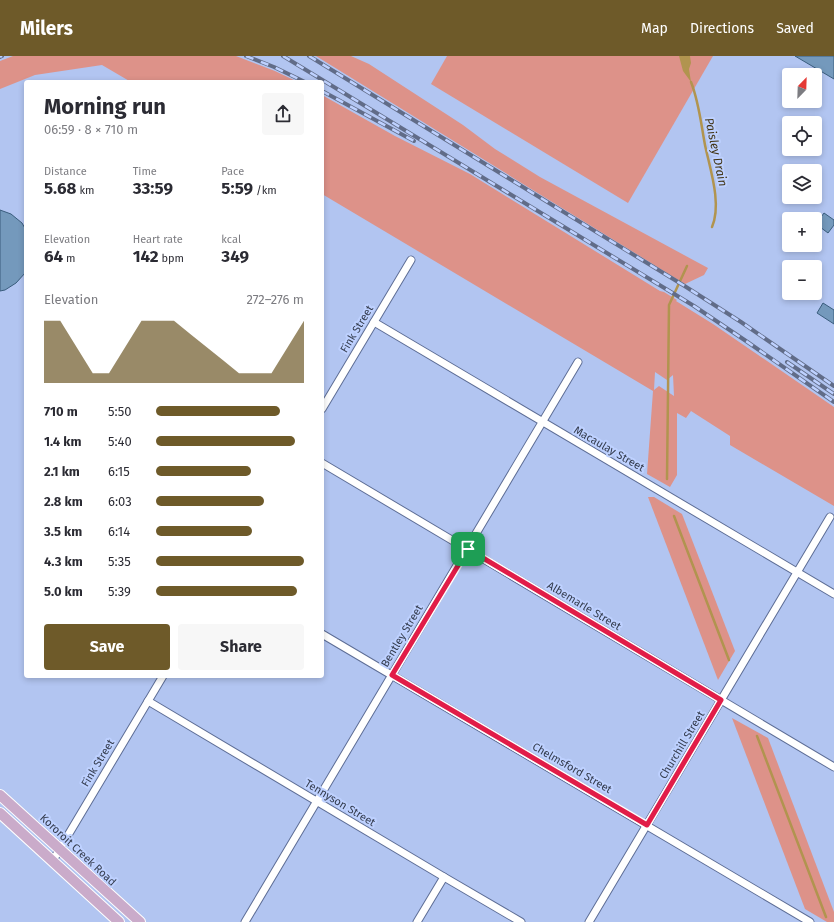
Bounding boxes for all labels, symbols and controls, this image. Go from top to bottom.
text: Milers [20,17,73,40]
text: Map [641,20,668,37]
text: Directions [690,20,754,37]
text: Saved [776,20,814,37]
north arrow [782,68,822,108]
map controls [782,68,822,300]
text: Morning run [44,93,166,120]
button: share [262,93,304,135]
water label: Paisley Drain [702,116,730,188]
button: locate [782,116,822,156]
text: 06:59 · 8 × 710 m [44,122,138,137]
button: layers [782,164,822,204]
text: Distance [44,165,87,178]
text: Time [133,165,157,178]
text: Pace [221,165,244,178]
text: 5.68 [44,178,77,199]
text: 33:59 [133,178,173,199]
text: 5:59 [221,178,253,199]
text: km [77,184,94,197]
text: /km [253,184,277,197]
button: + [782,212,822,252]
text: Elevation [44,233,90,246]
text: Heart rate [133,233,183,246]
text: kcal [221,233,241,246]
text: 64 [44,246,63,267]
text: 142 [133,246,159,267]
text: 349 [221,246,249,267]
text: m [63,252,76,265]
text: bpm [159,252,184,265]
button: − [782,260,822,300]
text: Elevation [44,292,98,307]
text: 272–276 m [246,292,304,307]
street label: Fink Street [338,303,376,355]
text: 710 m [44,404,78,419]
text: 5:50 [108,404,131,419]
street label: Macaulay Street [571,424,647,474]
text: 1.4 km [44,434,81,449]
text: 5:40 [108,434,132,449]
text: 2.1 km [44,464,80,479]
text: 6:15 [108,464,130,479]
text: 2.8 km [44,494,83,509]
text: 6:03 [108,494,132,509]
text: 3.5 km [44,524,82,539]
text: 6:14 [108,524,130,539]
pin [451,532,485,566]
icon: arrive [457,538,479,560]
text: 4.3 km [44,554,83,569]
text: 5:35 [108,554,131,569]
street label: Albemarle Street [545,579,623,633]
text: 5.0 km [44,584,83,599]
text: 5:39 [108,584,131,599]
street label: Bentley Street [378,603,426,669]
button: Save [44,624,170,670]
button: Share [178,624,304,670]
street label: Churchill Street [657,709,707,781]
street label: Fink Street [79,737,117,789]
street label: Chelmsford Street [530,740,614,796]
street label: Tennyson Street [302,777,378,829]
street label: Kororoit Creek Road [37,811,119,889]

